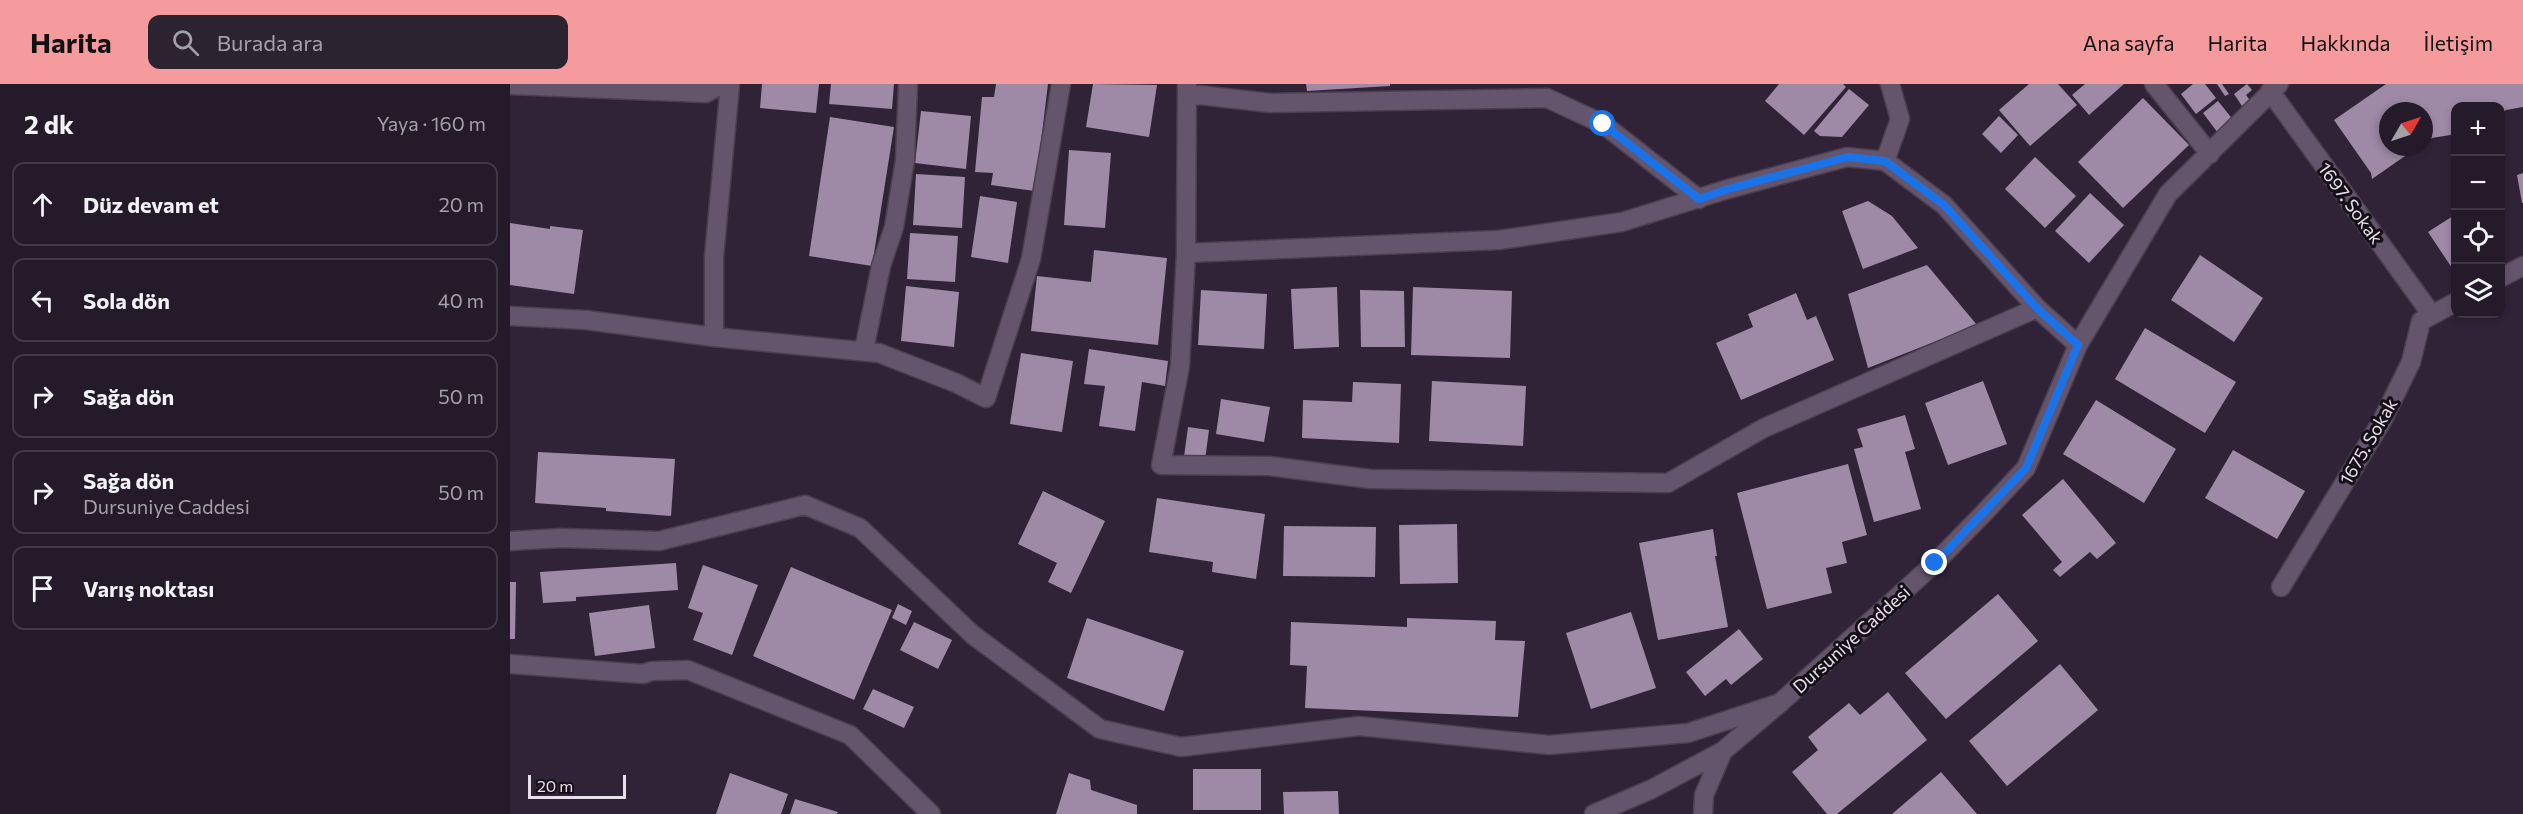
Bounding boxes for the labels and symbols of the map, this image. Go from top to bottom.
north arrow [2379,102,2433,156]
route start [1589,110,1615,136]
street label: 1697. Sokak [2314,158,2388,248]
street label: 1675. Sokak [2334,394,2402,488]
route end [1921,549,1947,575]
street label: Dursuniye Caddesi [1788,581,1914,697]
scale bar [528,772,626,800]

